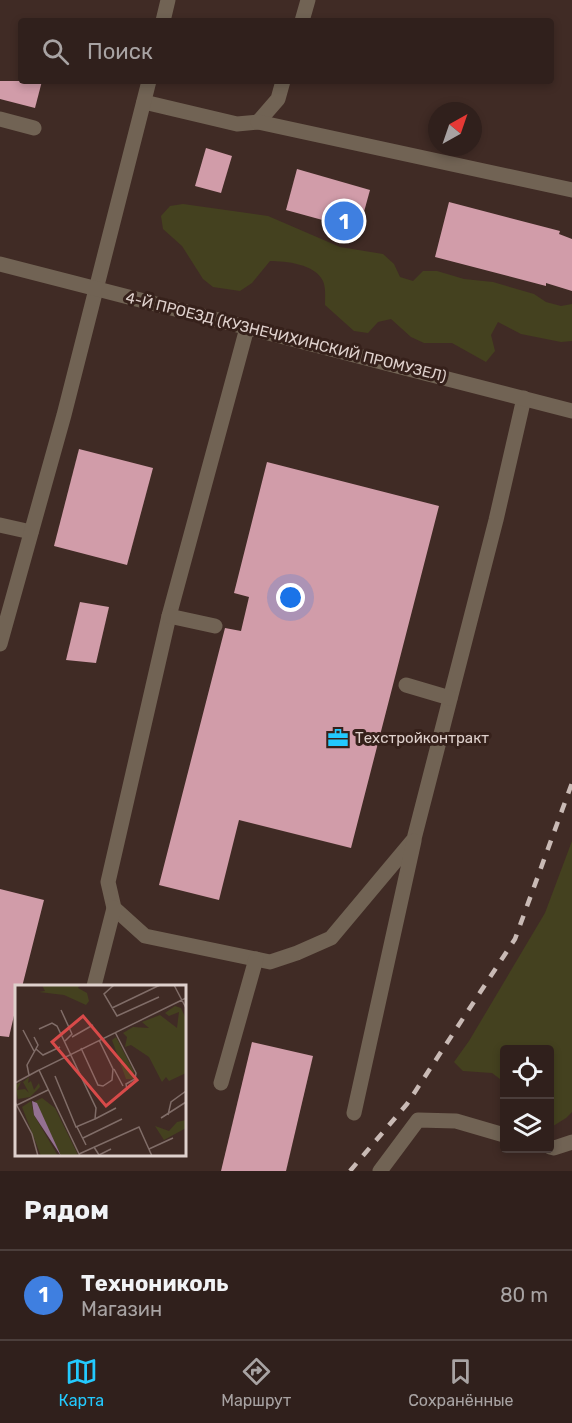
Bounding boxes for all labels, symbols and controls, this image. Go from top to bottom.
search box [18,18,554,84]
icon: search [39,35,72,68]
text: Поиск [87,38,153,65]
north arrow [428,102,482,156]
pin: 1 [324,198,364,244]
street label: 4-Й ПРОЕЗД (КУЗНЕЧИХИНСКИЙ ПРОМУЗЕЛ) [124,288,448,386]
your location [276,583,305,612]
office icon: Техстройконтракт [326,726,350,750]
place label: Техстройконтракт [355,729,489,747]
inset map [15,985,186,1156]
map controls [500,1045,554,1153]
button: locate [500,1045,554,1099]
button: layers [500,1099,554,1153]
text: Рядом [24,1195,109,1226]
text: Технониколь [81,1270,229,1297]
text: 1 [39,1283,48,1307]
text: 80 m [500,1283,548,1307]
text: Магазин [81,1297,162,1321]
tab: Карта [59,1355,104,1410]
tab: Маршрут [221,1355,291,1410]
tab: Сохранённые [408,1355,513,1410]

